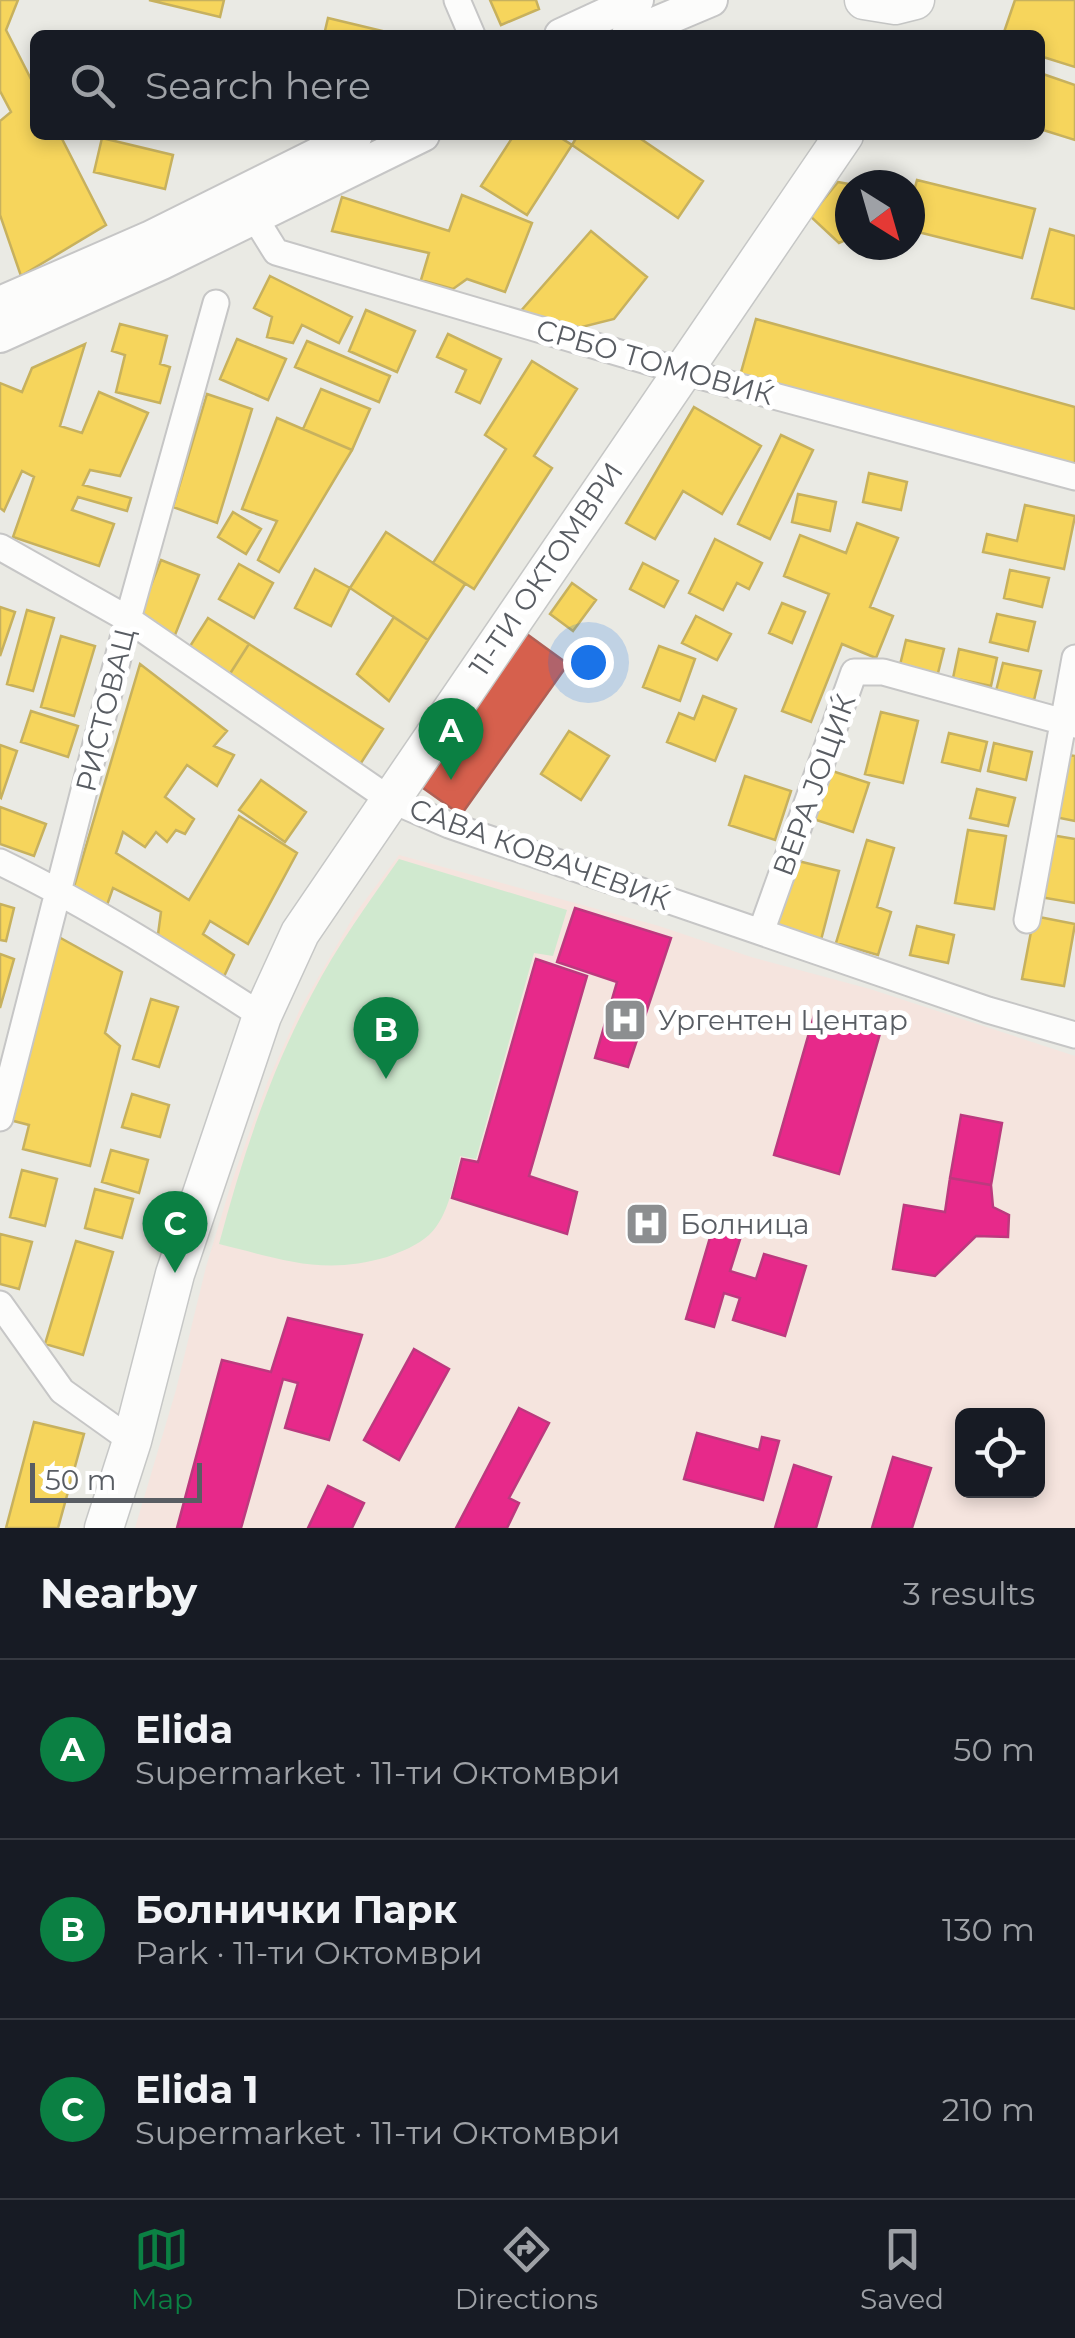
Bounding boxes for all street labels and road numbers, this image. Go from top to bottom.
street label: СРБО ТОМОВИЌ [532,312,778,412]
street label: 11-ТИ ОКТОМВРИ [462,456,630,682]
street label: РИСТОВАЦ [68,625,142,795]
street label: ВЕРА ЈОЦИЌ [765,689,863,880]
street label: САВА КОВАЧЕВИЌ [405,791,675,917]

